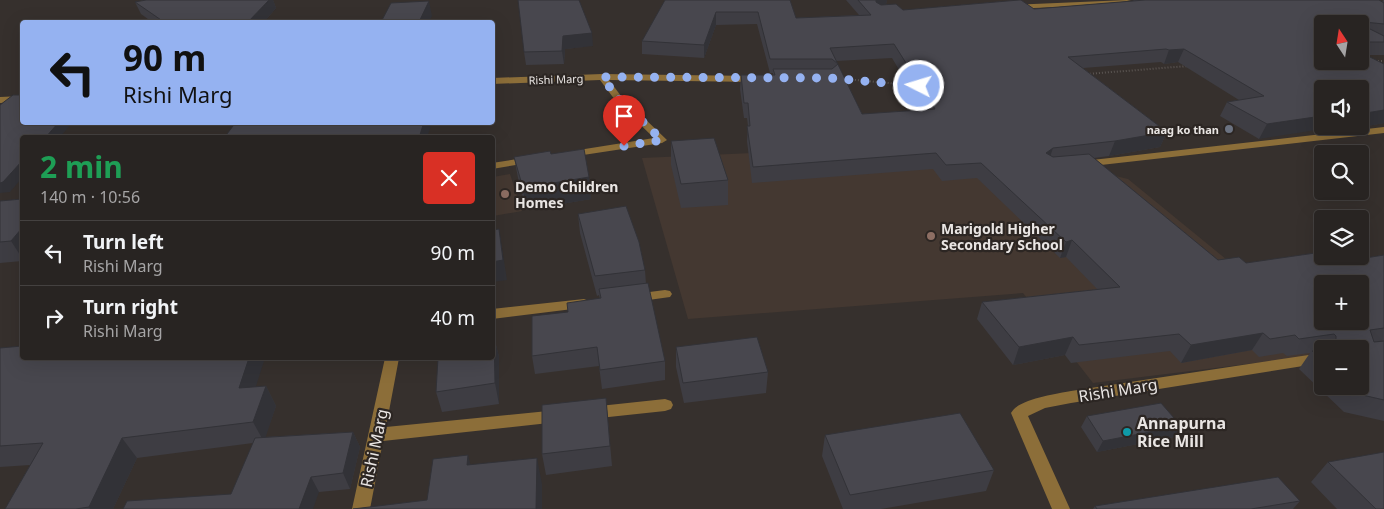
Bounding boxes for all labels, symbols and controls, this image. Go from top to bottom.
north arrow [1314,15,1369,70]
map controls [1314,15,1369,395]
text: 90 m [123,34,206,81]
icon: left [40,40,105,105]
position arrow [892,59,944,111]
street label: Rishi Marg [528,71,584,87]
text: Rishi Marg [123,79,233,109]
button: sound [1314,80,1369,135]
pin [603,95,645,146]
icon: arrive [610,102,638,130]
place label: naag ko than [1147,122,1219,137]
marker: naag ko than [1223,123,1235,135]
button: search [1314,145,1369,200]
text: 2 min [40,146,123,187]
button: close [423,152,475,204]
place label: Demo Children Homes [515,177,618,212]
text: 140 m · 10:56 [40,186,140,208]
marker: Demo Children Homes [499,188,511,200]
button: layers [1314,210,1369,265]
place label: Marigold Higher Secondary School [941,219,1063,254]
text: Turn left [83,229,164,255]
marker: Marigold Higher Secondary School [925,230,937,242]
icon: left [40,239,68,267]
text: 90 m [431,240,475,266]
text: Rishi Marg [83,255,163,277]
button: + [1314,275,1369,330]
text: Turn right [83,294,178,320]
icon: right [40,304,68,332]
text: 40 m [431,305,475,331]
text: Rishi Marg [83,320,163,342]
button: − [1314,340,1369,395]
street label: Rishi Marg [1077,373,1159,407]
street label: Rishi Marg [355,407,393,489]
place label: Annapurna Rice Mill [1137,412,1226,452]
marker: Annapurna Rice Mill [1121,426,1133,438]

